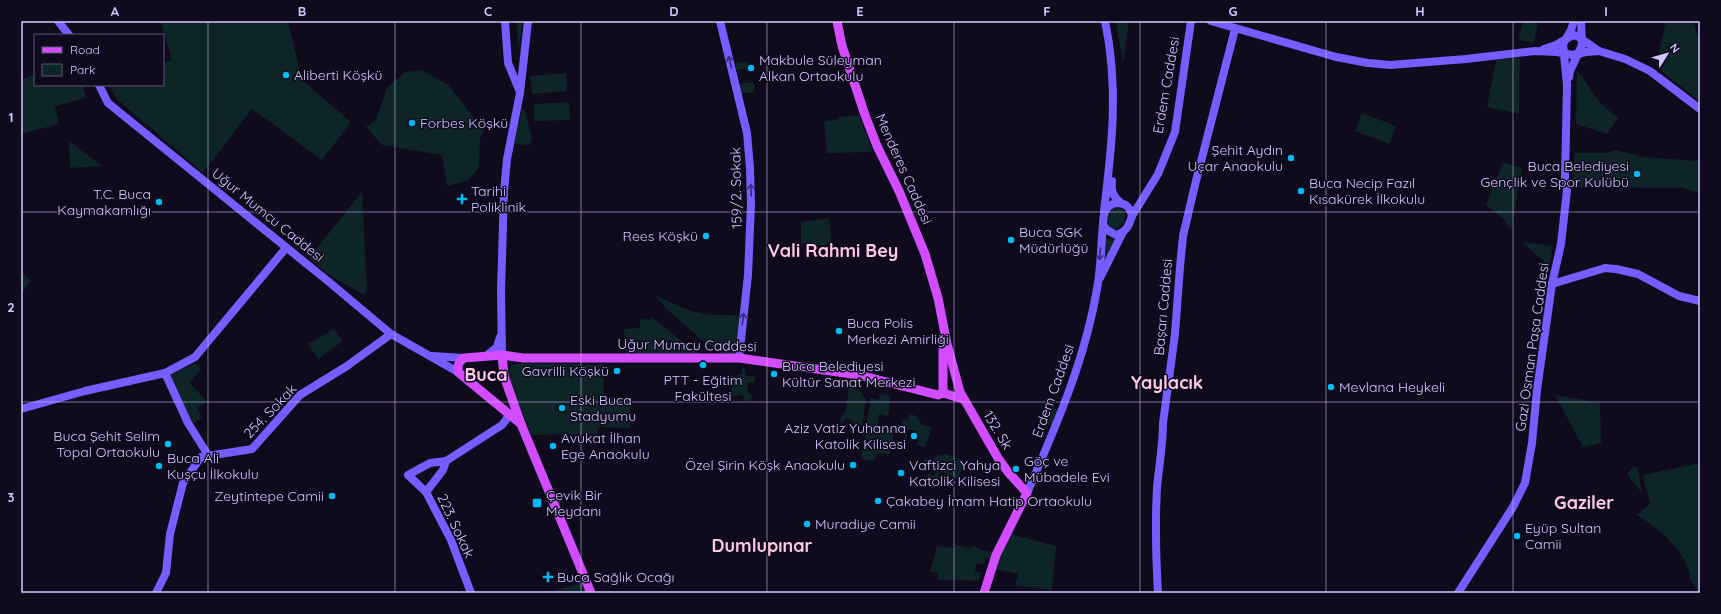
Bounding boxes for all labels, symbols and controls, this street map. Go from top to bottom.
text: A [111,3,120,19]
text: B [298,3,306,19]
text: C [484,3,492,19]
text: D [669,3,679,19]
text: E [856,3,864,19]
text: F [1043,3,1051,19]
text: G [1228,3,1238,19]
text: H [1415,3,1425,19]
text: I [1604,3,1608,19]
legend [34,34,164,86]
north arrow [1647,34,1687,74]
street label: Erdem Caddesi [1149,35,1183,135]
text: N [1667,41,1683,55]
text: Road [70,42,100,57]
place label: Makbule Süleyman Alkan Ortaokulu [759,51,882,85]
one-way arrow [725,56,733,69]
text: Park [70,62,95,77]
marker: Makbule Süleyman Alkan Ortaokulu [746,63,756,73]
place label: Aliberti Köşkü [294,66,382,84]
marker: Aliberti Köşkü [281,70,291,80]
text: 1 [8,109,14,125]
street label: Menderes Caddesi [871,111,937,227]
place label: Forbes Köşkü [420,114,508,132]
marker: Forbes Köşkü [407,118,417,128]
place label: Şehit Aydın Uçar Anaokulu [1187,141,1283,175]
street label: 159/2. Sokak [726,147,746,229]
marker: Şehit Aydın Uçar Anaokulu [1286,153,1296,163]
place label: Buca Belediyesi Gençlik ve Spor Kulübü [1481,157,1629,191]
street label: Uğur Mumcu Caddesi [208,164,328,266]
marker: Buca Belediyesi Gençlik ve Spor Kulübü [1632,169,1642,179]
place label: Buca Necip Fazıl Kısakürek İlkokulu [1309,174,1425,208]
place label: Tarihi Poliklinik [471,182,526,216]
one-way arrow [747,184,755,197]
place label: T.C. Buca Kaymakamlığı [57,185,151,219]
marker: Buca Necip Fazıl Kısakürek İlkokulu [1296,186,1306,196]
marker: Tarihi Poliklinik [456,193,468,205]
marker: T.C. Buca Kaymakamlığı [154,197,164,207]
place label: Buca SGK Müdürlüğü [1019,223,1088,257]
place label: Rees Köşkü [623,227,698,245]
marker: Rees Köşkü [701,231,711,241]
marker: Buca SGK Müdürlüğü [1006,235,1016,245]
district label: Vali Rahmi Bey [768,239,898,262]
one-way arrow [1097,247,1104,260]
street label: Başarı Caddesi [1150,258,1176,356]
street label: Gazi Osman Paşa Caddesi [1511,262,1553,432]
text: 2 [7,299,15,315]
one-way arrow [740,313,747,326]
place label: Buca Polis Merkezi Amirliği [847,314,949,348]
marker: Buca Polis Merkezi Amirliği [834,326,844,336]
street label: Uğur Mumcu Caddesi [617,335,757,355]
street label: Erdem Caddesi [1028,342,1078,440]
place label: Buca Belediyesi Kültür Sanat Merkezi [782,357,916,391]
marker: PTT - Eğitim Fakültesi [698,360,708,370]
place label: Gavrilli Köşkü [522,362,609,380]
district label: Buca [464,363,508,386]
marker: Gavrilli Köşkü [612,366,622,376]
marker: Buca Belediyesi Kültür Sanat Merkezi [769,369,779,379]
place label: PTT - Eğitim Fakültesi [664,371,742,405]
district label: Yaylacık [1131,371,1203,394]
place label: Mevlana Heykeli [1339,378,1445,396]
street label: 254. Sokak [240,380,300,442]
marker: Mevlana Heykeli [1326,382,1336,392]
place label: Eski Buca Stadyumu [570,391,636,425]
marker: Eski Buca Stadyumu [557,403,567,413]
street label: 132. Sk [979,407,1017,453]
place label: Aziz Vatiz Yuhanna Katolik Kilisesi [784,419,906,453]
place label: Buca Şehit Selim Topal Ortaokulu [53,427,160,461]
place label: Avukat İlhan Ege Anaokulu [561,429,650,463]
marker: Aziz Vatiz Yuhanna Katolik Kilisesi [909,431,919,441]
marker: Buca Şehit Selim Topal Ortaokulu [163,439,173,449]
marker: Avukat İlhan Ege Anaokulu [548,441,558,451]
place label: Buca Ali Kuşçu İlkokulu [167,449,259,483]
place label: Göç ve Mübadele Evi [1024,452,1110,486]
place label: Özel Şirin Köşk Anaokulu [685,456,845,474]
place label: Vaftizci Yahya Katolik Kilisesi [909,456,1000,490]
marker: Özel Şirin Köşk Anaokulu [848,460,858,470]
marker: Buca Ali Kuşçu İlkokulu [154,461,164,471]
marker: Göç ve Mübadele Evi [1011,464,1021,474]
marker: Vaftizci Yahya Katolik Kilisesi [896,468,906,478]
place label: Çevik Bir Meydanı [546,486,603,520]
place label: Zeytintepe Camii [214,487,324,505]
text: 3 [8,489,15,505]
marker: Zeytintepe Camii [327,491,337,501]
street label: 223. Sokak [433,491,479,561]
district label: Gaziler [1554,491,1614,514]
place label: Çakabey İmam Hatip Ortaokulu [886,492,1092,510]
marker: Çakabey İmam Hatip Ortaokulu [873,496,883,506]
marker: Çevik Bir Meydanı [531,497,543,509]
place label: Muradiye Camii [815,515,916,533]
marker: Muradiye Camii [802,519,812,529]
place label: Eyüp Sultan Camii [1525,519,1601,553]
marker: Eyüp Sultan Camii [1512,531,1522,541]
district label: Dumlupınar [712,534,813,557]
place label: Buca Sağlık Ocağı [557,568,675,586]
marker: Buca Sağlık Ocağı [542,571,554,583]

